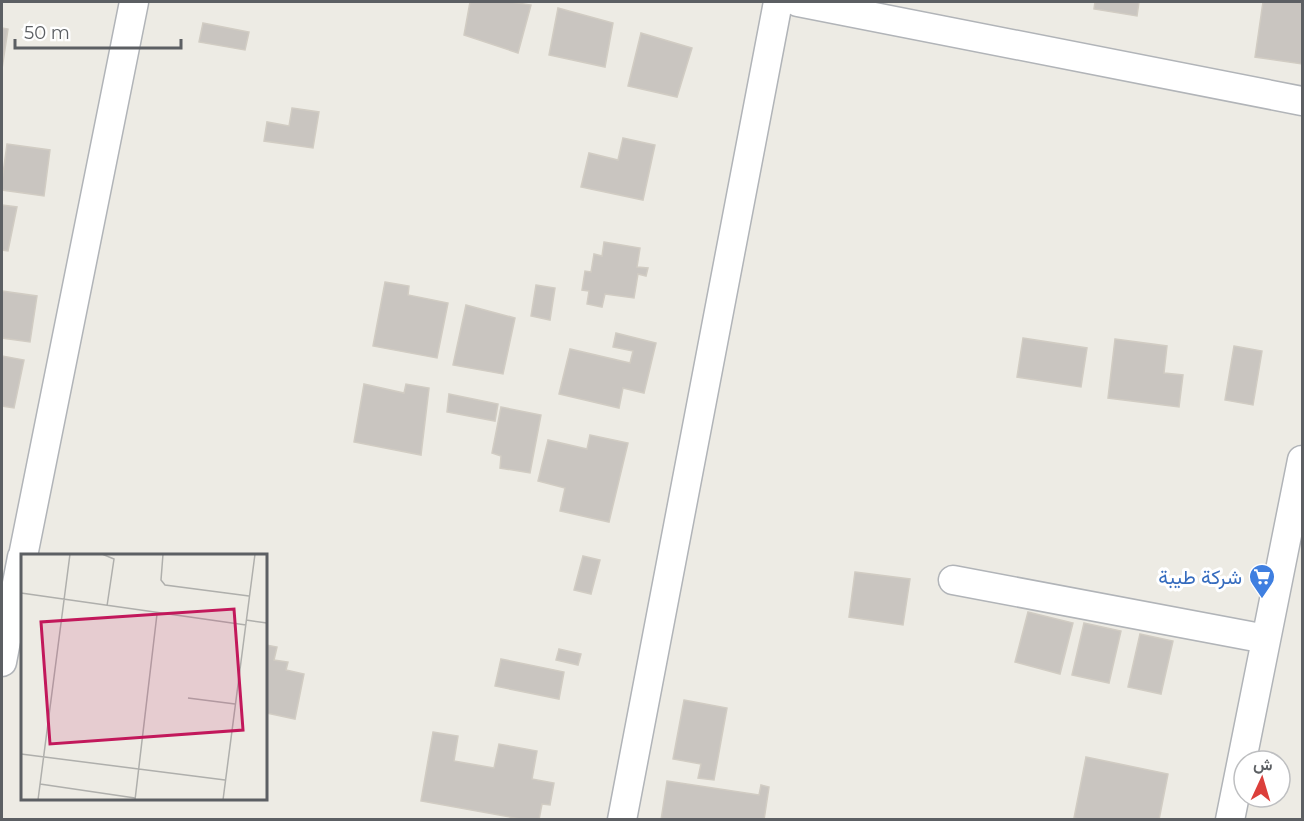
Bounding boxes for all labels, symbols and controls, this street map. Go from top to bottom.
scale bar [15,12,182,50]
text: 50 m [24,22,70,44]
inset map [21,554,267,800]
supermarket icon: شركة طيبة [1247,562,1277,600]
place label: شركة طيبة [1158,565,1242,590]
north arrow [1232,749,1292,809]
text: ش [1253,754,1273,775]

